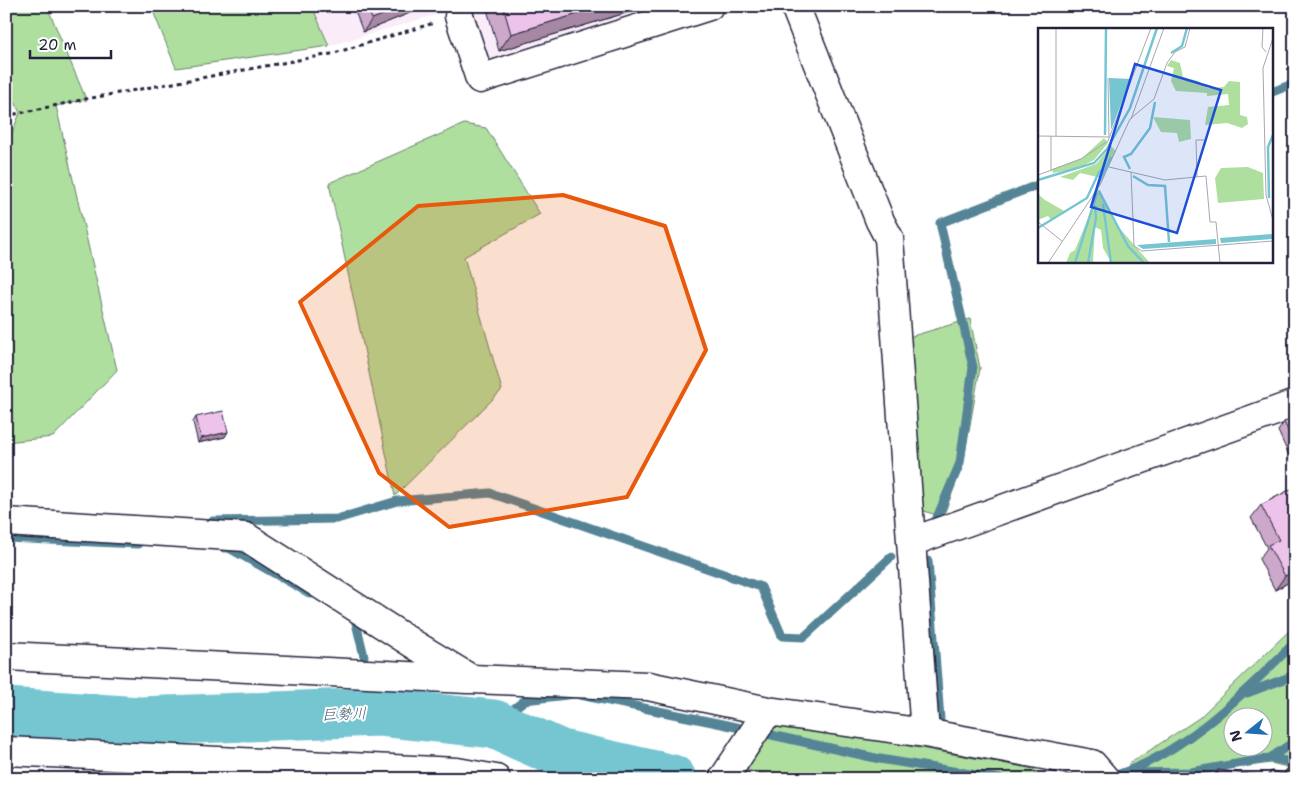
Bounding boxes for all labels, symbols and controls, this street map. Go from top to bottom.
scale bar [30,28,111,60]
inset map [1038,28,1274,262]
text: 20 m [38,35,77,55]
water label: 巨勢川 [321,703,367,725]
north arrow [1224,708,1274,758]
text: N [1225,728,1246,744]

